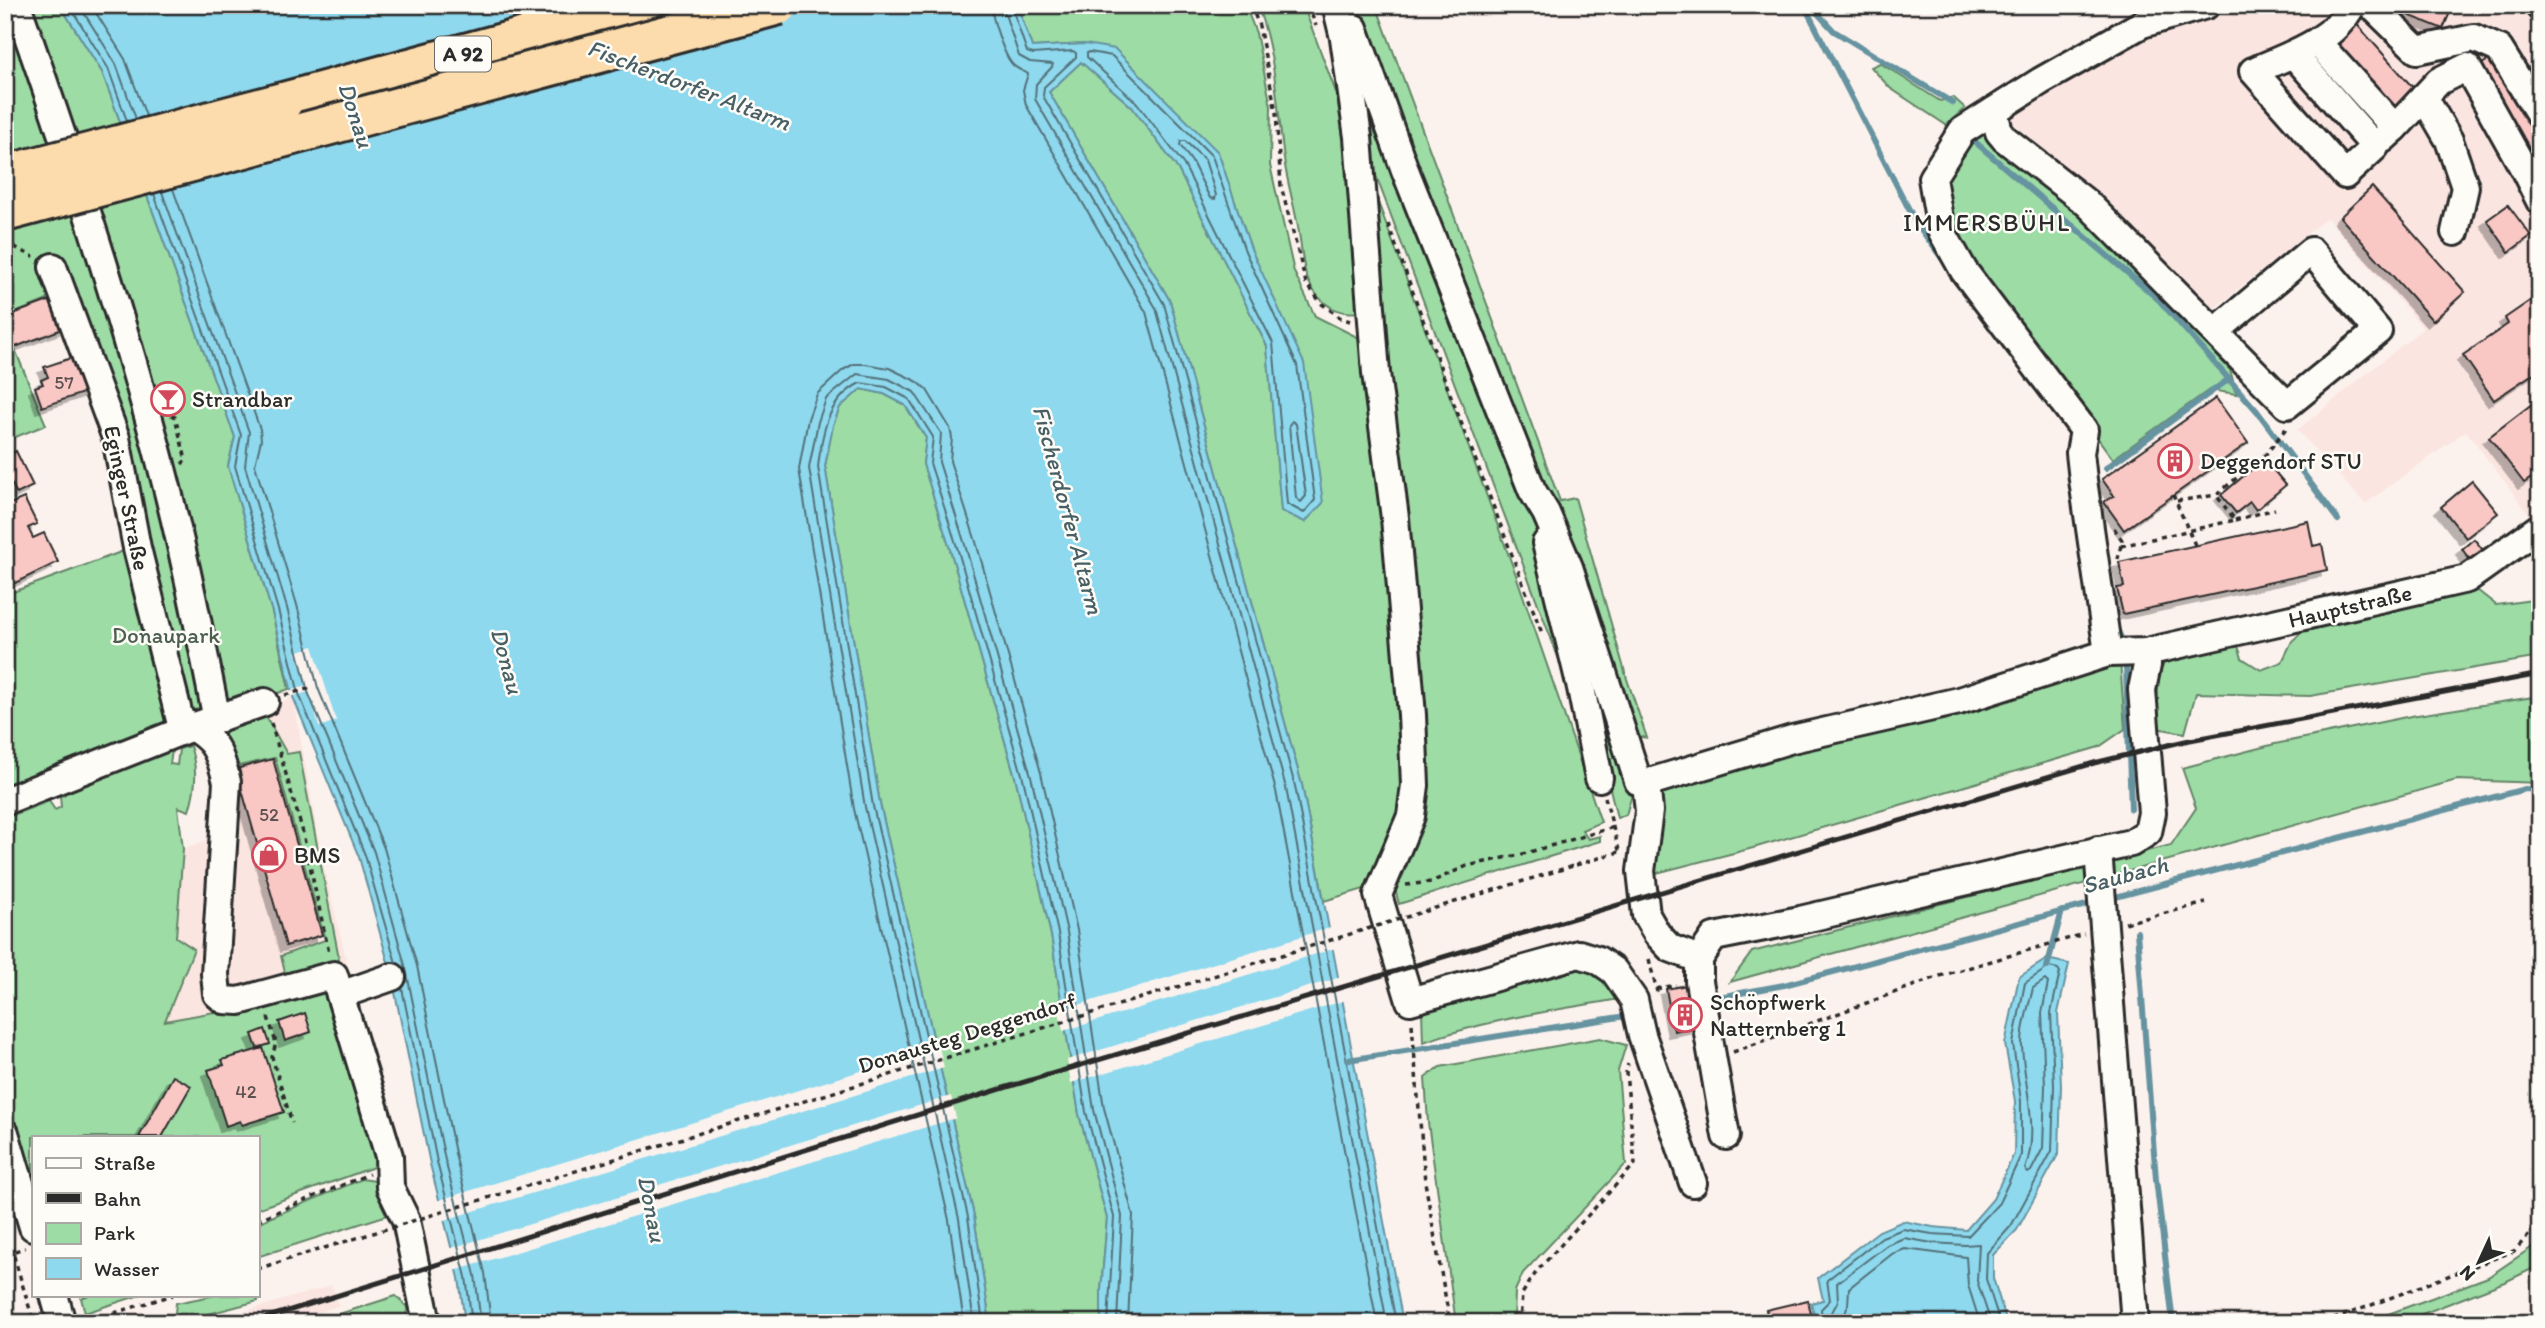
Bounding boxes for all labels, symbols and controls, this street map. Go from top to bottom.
water label: Fischerdorfer Altarm [584,32,795,137]
road number: A 92 [435,36,491,72]
water label: Donau [332,79,381,152]
district label: IMMERSBÜHL [1903,208,2071,237]
house number: 57 [54,371,74,394]
bar icon: Strandbar [149,380,187,418]
place label: Strandbar [192,385,292,413]
water label: Fischerdorfer Altarm [1027,402,1111,618]
street label: Eginger Straße [98,423,156,573]
building icon: Deggendorf STU [2156,442,2194,480]
place label: Deggendorf STU [2200,447,2362,475]
street label: Hauptstraße [2286,578,2414,634]
park label: Donaupark [112,621,220,649]
water label: Donau [485,625,530,698]
house number: 52 [259,803,279,826]
shop icon: BMS [250,836,288,874]
place label: BMS [294,841,340,869]
water label: Saubach [2079,849,2171,900]
street label: Donausteg Deggendorf [855,986,1080,1080]
place label: Schöpfwerk Natternberg 1 [1710,988,1846,1042]
building icon: Schöpfwerk Natternberg 1 [1666,996,1704,1034]
house number: 42 [235,1080,257,1103]
legend [32,1136,259,1296]
text: Straße [94,1150,155,1175]
water label: Donau [632,1173,673,1245]
text: Bahn [94,1186,141,1211]
text: Park [94,1220,136,1245]
north arrow [2444,1226,2514,1296]
text: Wasser [94,1256,160,1281]
text: N [2454,1261,2480,1286]

